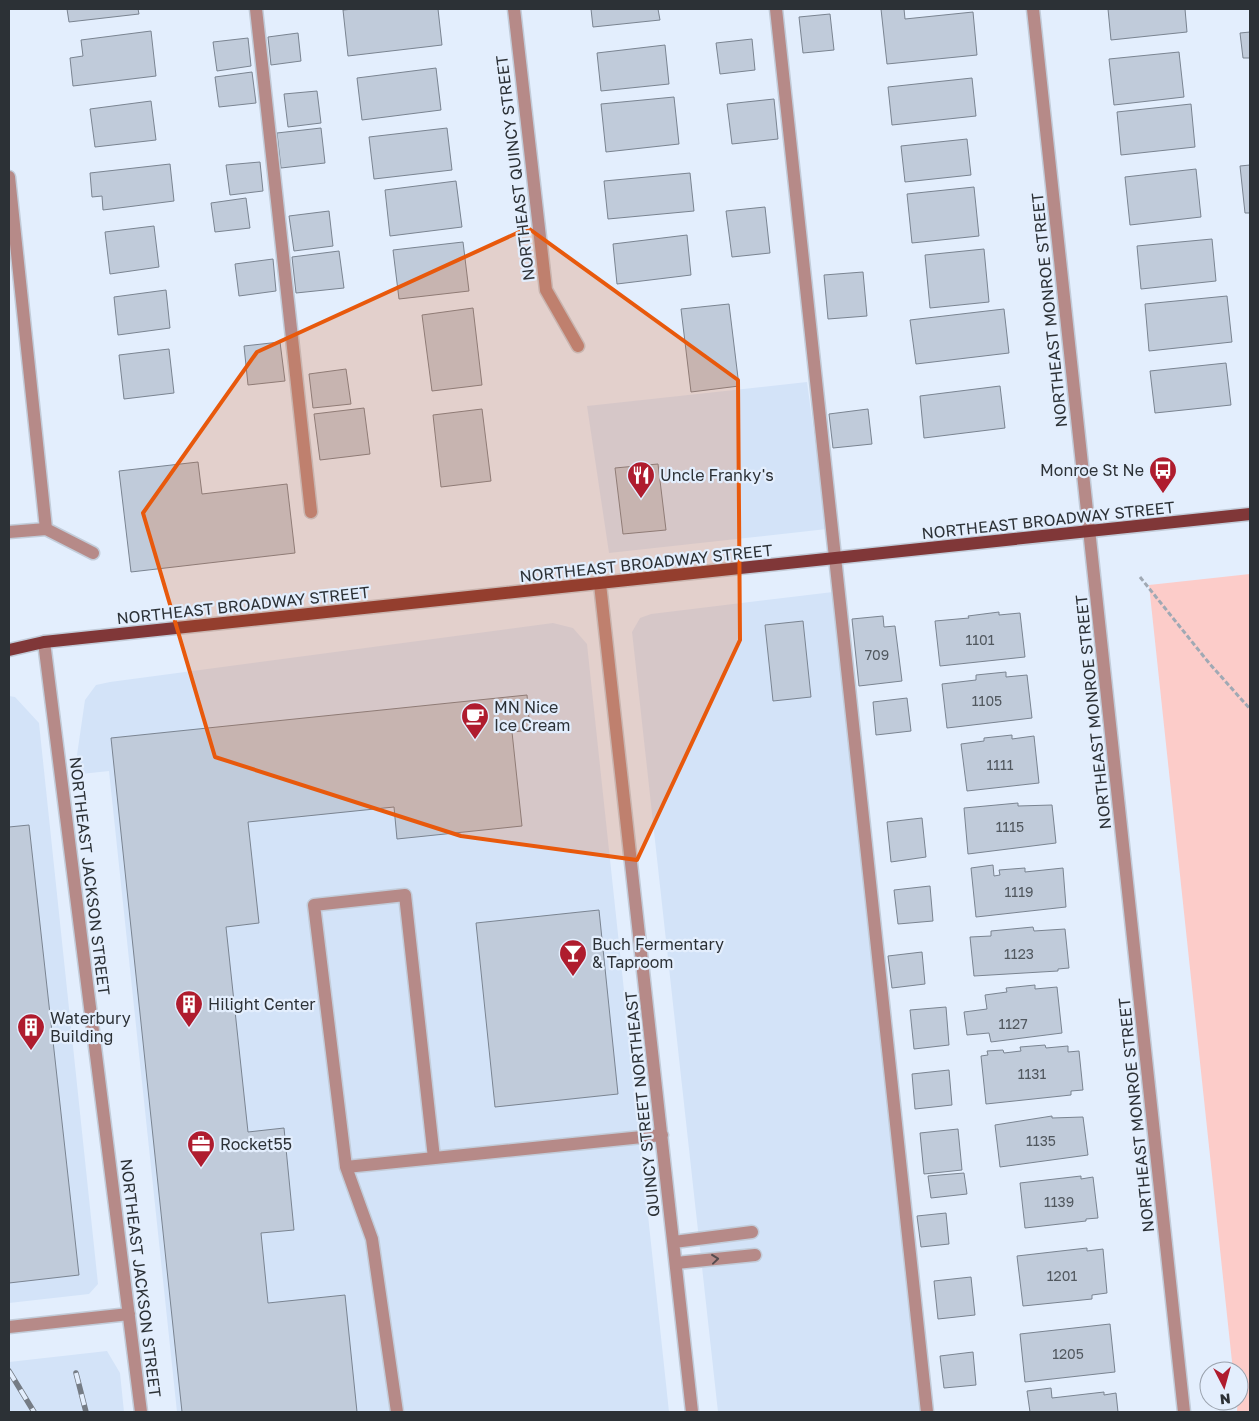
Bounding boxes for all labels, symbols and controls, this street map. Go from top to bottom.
street label: NORTHEAST QUINCY STREET [491,54,539,282]
street label: NORTHEAST MONROE STREET [1027,192,1071,428]
bus stop icon: Monroe St Ne [1148,455,1178,494]
restaurant icon: Uncle Franky's [626,460,656,499]
place label: Monroe St Ne [1040,460,1144,480]
place label: Uncle Franky's [660,465,774,485]
street label: NORTHEAST BROADWAY STREET [921,497,1176,543]
street label: NORTHEAST BROADWAY STREET [519,540,774,586]
street label: NORTHEAST BROADWAY STREET [116,582,371,628]
street label: NORTHEAST MONROE STREET [1071,594,1115,830]
house number: 1101 [965,631,995,648]
house number: 709 [865,646,889,663]
house number: 1105 [972,692,1002,709]
place label: MN Nice Ice Cream [494,697,570,735]
cafe icon: MN Nice Ice Cream [460,701,490,740]
street label: NORTHEAST JACKSON STREET [65,756,115,997]
house number: 1111 [986,756,1014,773]
house number: 1115 [996,818,1024,835]
house number: 1119 [1005,883,1033,900]
place label: Buch Fermentary & Taproom [592,934,724,972]
bar icon: Buch Fermentary & Taproom [558,938,588,977]
house number: 1123 [1004,945,1034,962]
building icon: Hilight Center [174,989,204,1028]
street label: QUINCY STREET NORTHEAST [620,990,664,1218]
place label: Hilight Center [208,994,316,1014]
street label: NORTHEAST MONROE STREET [1114,997,1158,1233]
place label: Waterbury Building [50,1008,131,1046]
building icon: Waterbury Building [16,1012,46,1051]
house number: 1127 [998,1015,1028,1032]
house number: 1131 [1018,1065,1046,1082]
office icon: Rocket55 [186,1129,216,1168]
house number: 1135 [1026,1132,1056,1149]
place label: Rocket55 [220,1134,292,1154]
street label: NORTHEAST JACKSON STREET [116,1158,166,1399]
house number: 1139 [1044,1193,1074,1210]
one-way arrow [712,1254,720,1265]
house number: 1201 [1047,1267,1077,1284]
house number: 1205 [1052,1345,1084,1362]
north arrow [1199,1361,1249,1411]
text: N [1219,1390,1232,1408]

